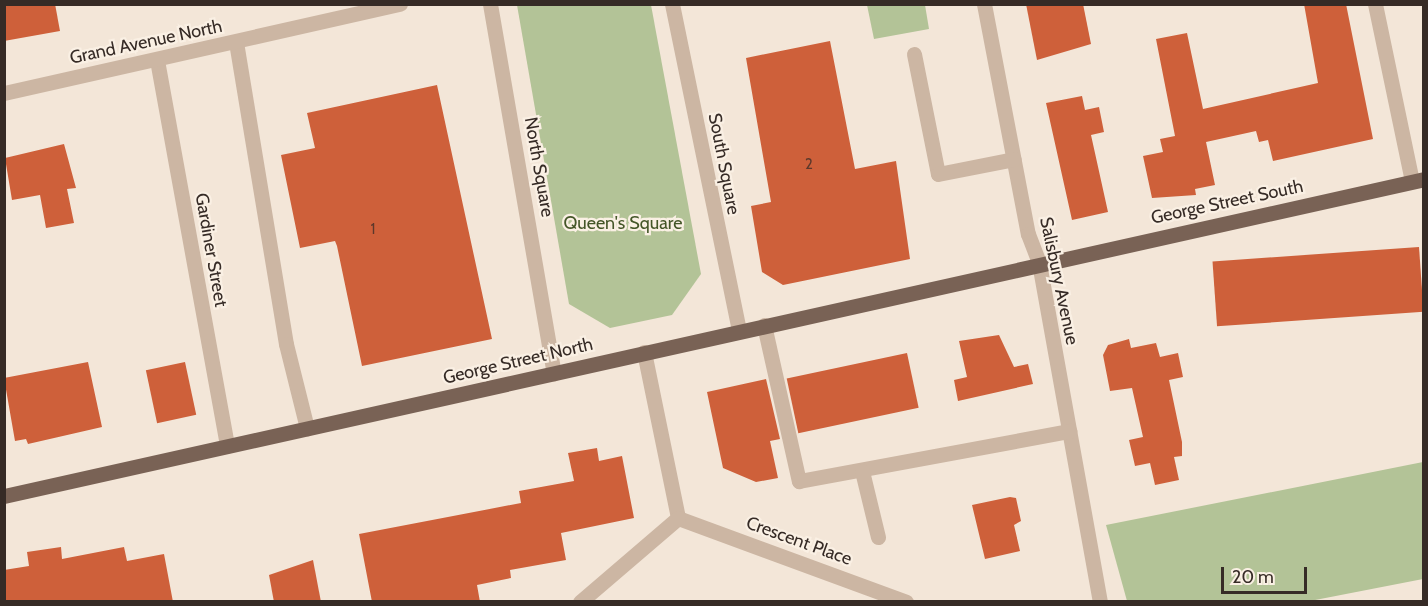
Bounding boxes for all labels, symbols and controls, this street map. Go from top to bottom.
street label: Grand Avenue North [68,15,224,69]
street label: South Square [704,111,744,217]
street label: North Square [520,115,558,219]
house number: 2 [805,156,813,174]
street label: George Street South [1149,175,1305,229]
street label: Gardiner Street [190,191,232,309]
park label: Queen's Square [563,212,683,234]
street label: Salisbury Avenue [1035,215,1083,347]
house number: 1 [371,221,375,239]
street label: George Street North [441,333,595,389]
street label: Crescent Place [743,512,855,570]
scale bar [1224,555,1310,593]
text: 20 m [1232,566,1274,588]

